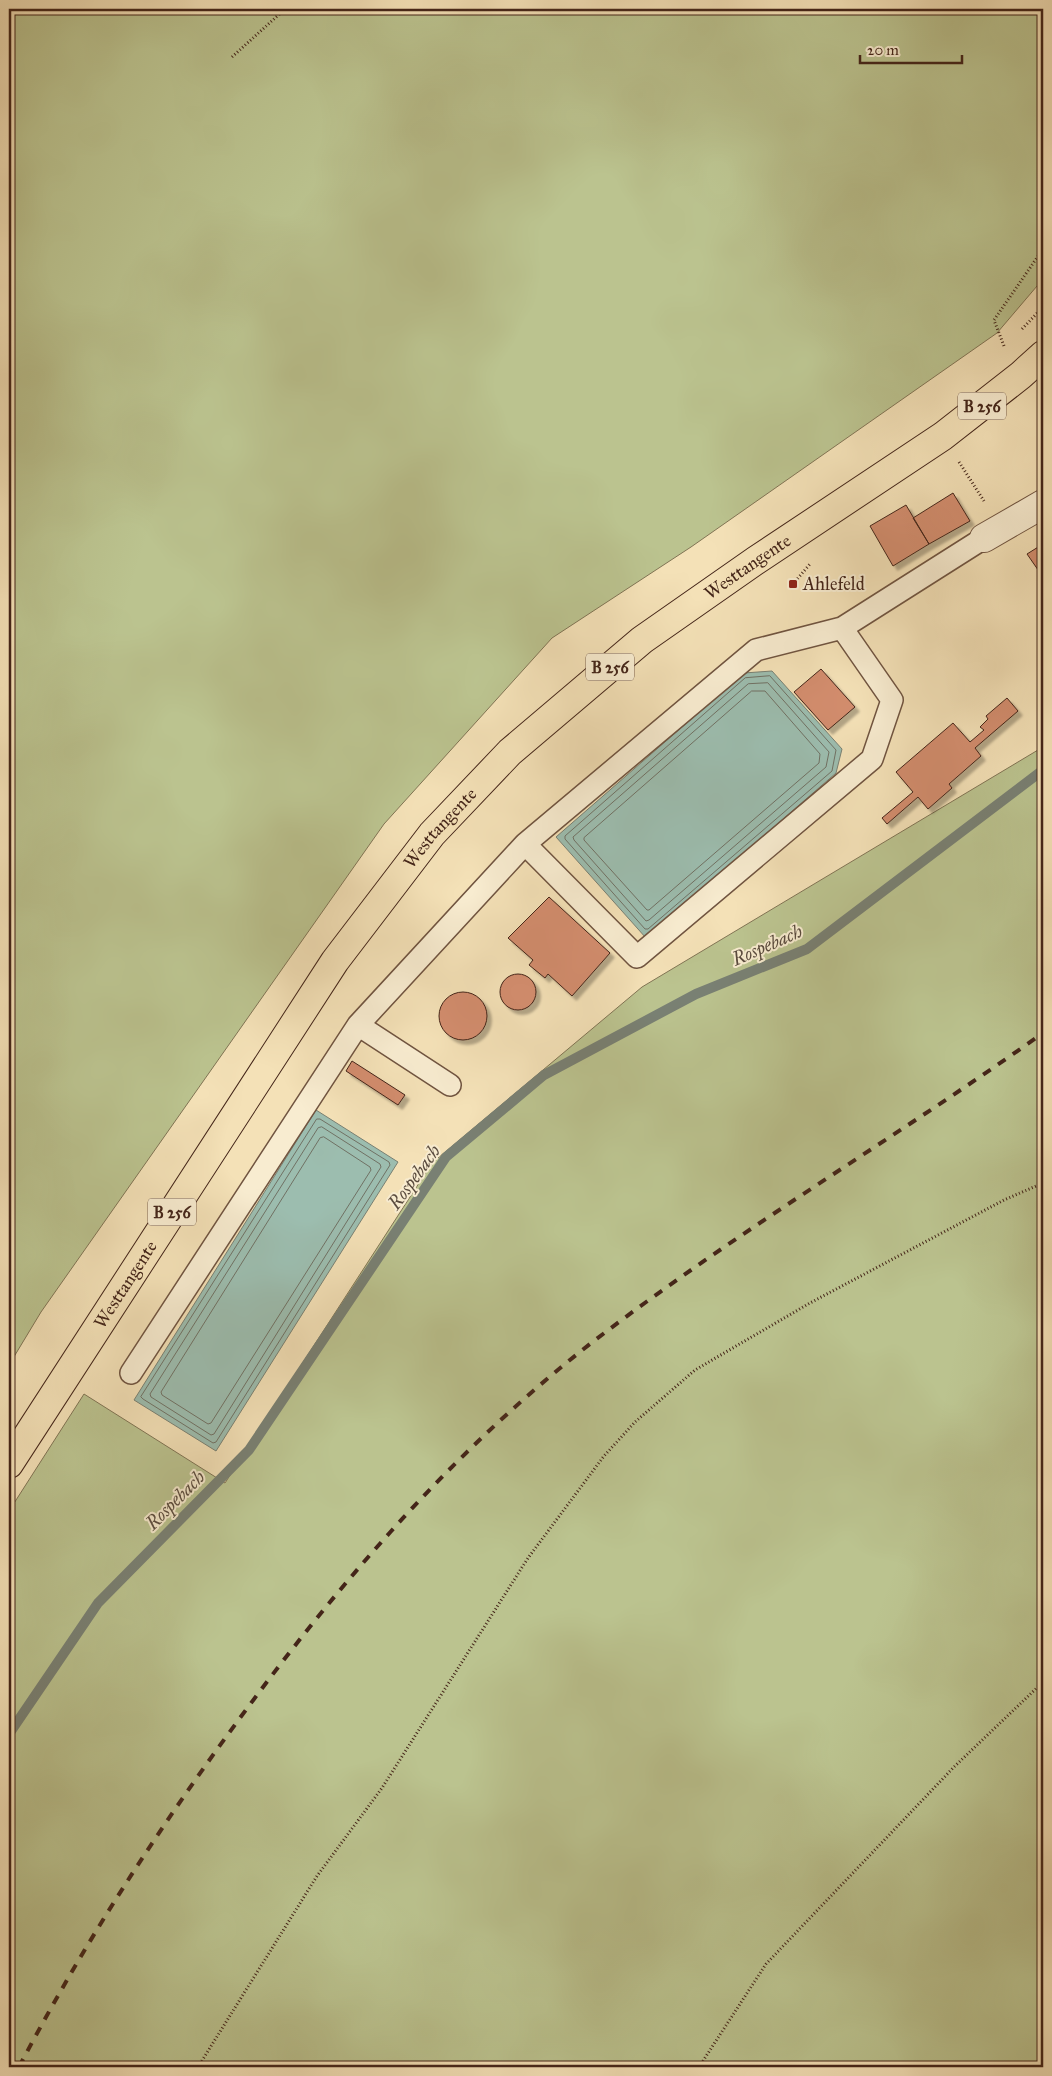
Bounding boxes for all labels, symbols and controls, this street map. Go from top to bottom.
scale bar [860,32,962,64]
text: 20 m [867,41,899,59]
road number: B 256 [958,392,1006,420]
street label: Westtangente [700,529,795,604]
place label: Ahlefeld [802,573,865,595]
marker: Ahlefeld [787,578,799,590]
road number: B 256 [586,654,634,680]
street label: Westtangente [399,783,481,873]
water label: Rospebach [727,919,806,972]
water label: Rospebach [382,1140,446,1215]
road number: B 256 [148,1198,196,1226]
street label: Westtangente [89,1236,162,1332]
water label: Rospebach [140,1465,210,1536]

